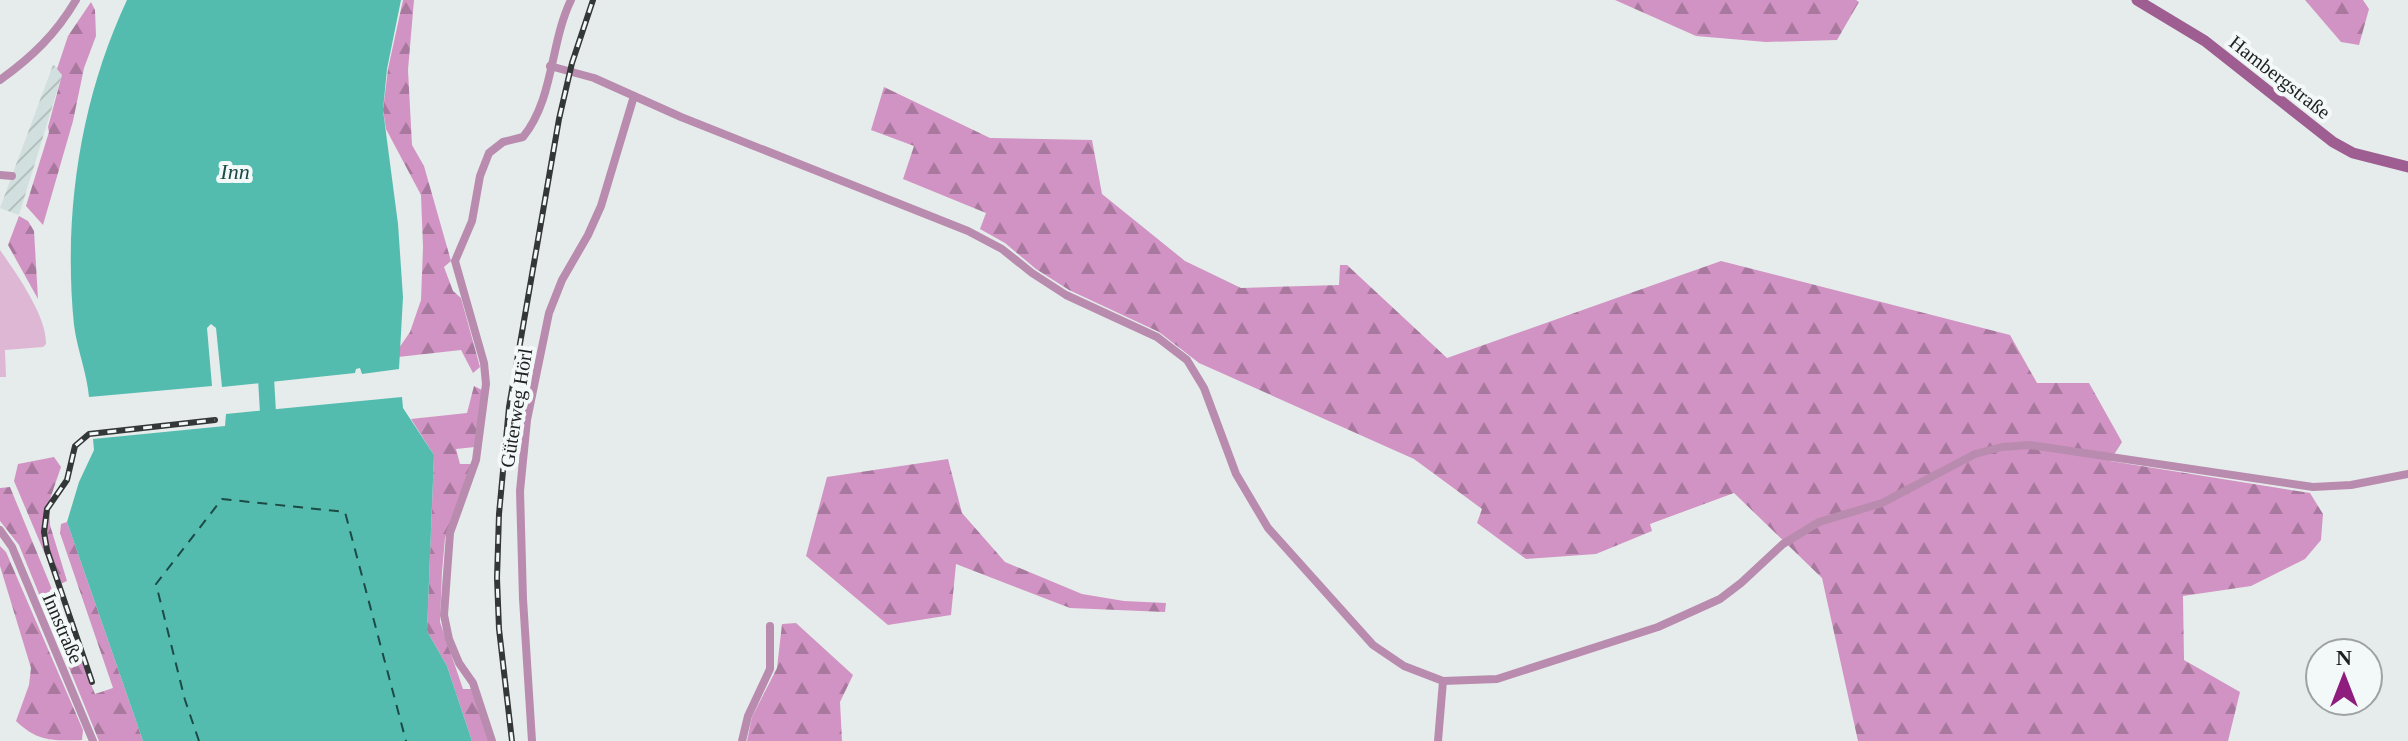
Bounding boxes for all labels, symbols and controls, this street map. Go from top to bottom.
street label: Hambergstraße [2225,31,2335,124]
water label: Inn [219,159,250,184]
street label: Güterweg Hörl [496,346,537,469]
street label: Innstraße [38,589,88,667]
north arrow [2304,637,2384,717]
text: N [2336,645,2352,670]

